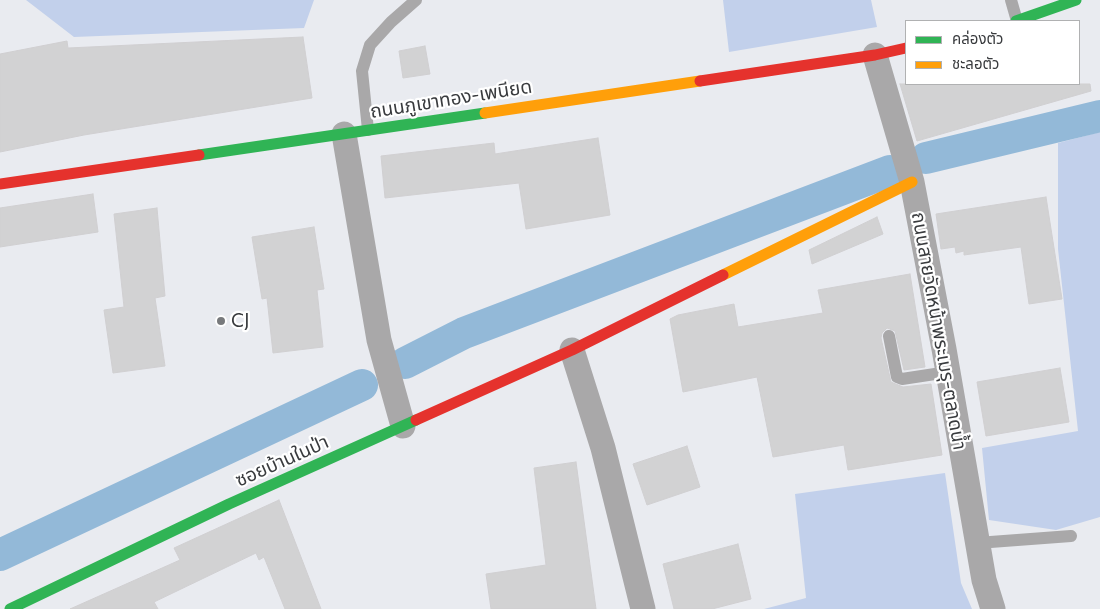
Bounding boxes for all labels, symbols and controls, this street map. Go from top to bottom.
legend [905,20,1080,85]
text: คล่องตัว [952,29,1003,47]
text: ชะลอตัว [952,54,999,72]
street label: ถนนภูเขาทอง-เพนียด [368,75,534,123]
street label: ถนนสายวัดหน้าพระเมรุ-ตลาดน้ำ [907,210,971,452]
place label: CJ [231,310,250,332]
marker: CJ [215,315,227,327]
street label: ซอยบ้านในป่า [232,430,332,492]

